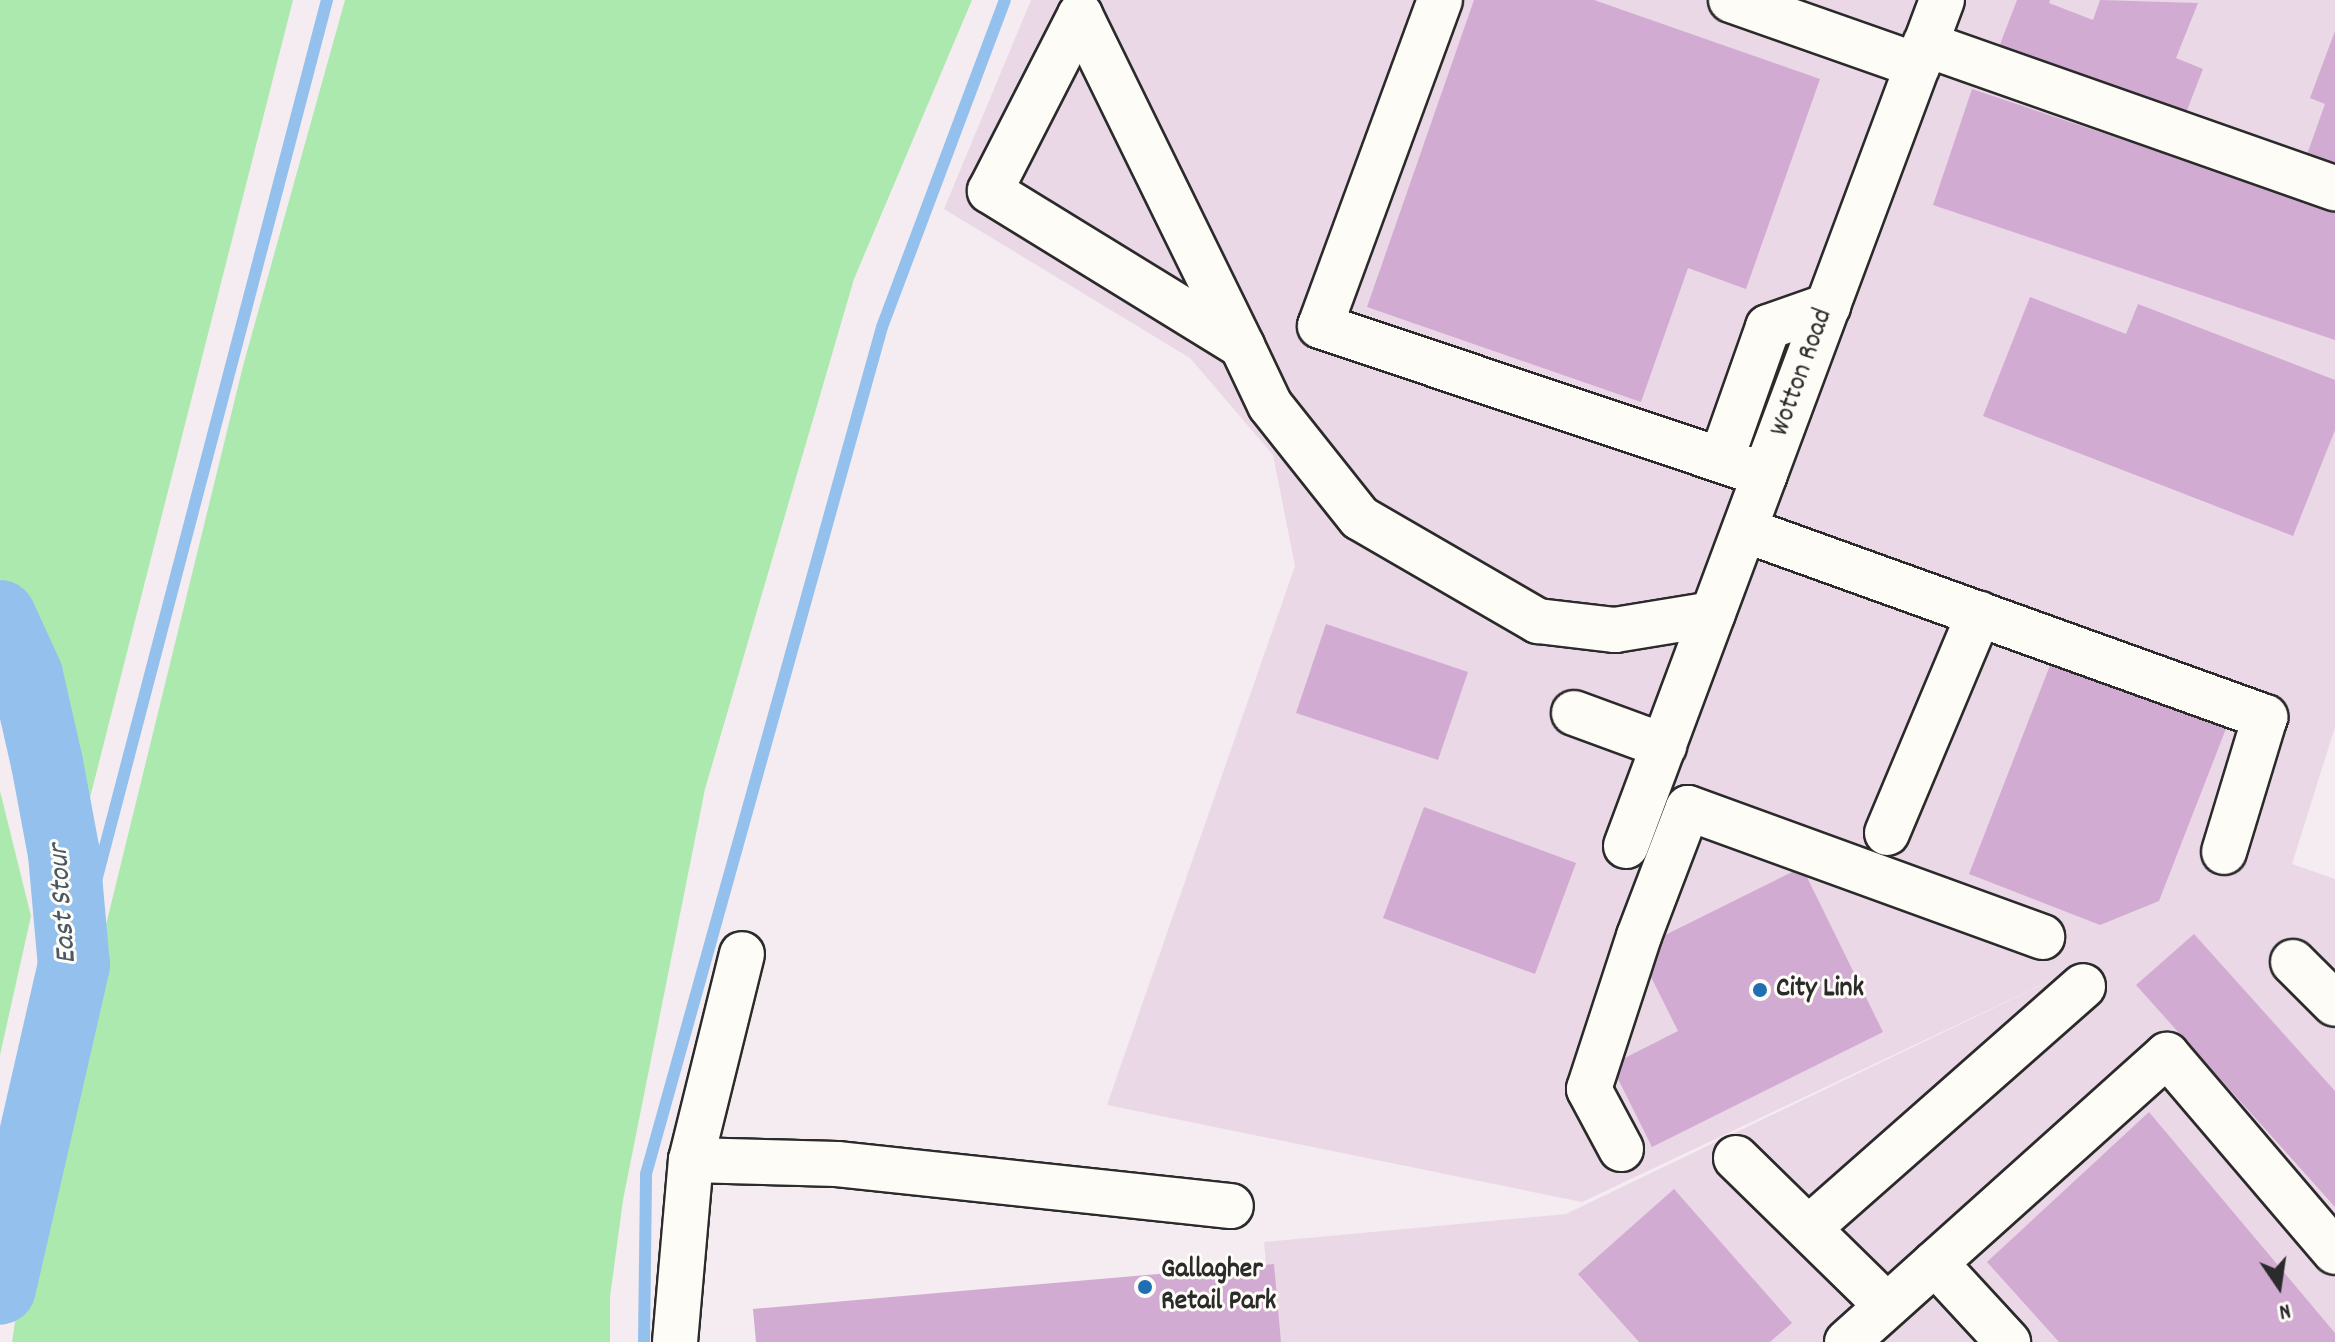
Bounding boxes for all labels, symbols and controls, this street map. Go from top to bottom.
street label: Wotton Road [1764,305,1842,441]
water label: East Stour [43,843,87,965]
place label: City Link [1776,973,1864,1007]
marker: City Link [1751,981,1769,999]
north arrow [2239,1246,2319,1326]
place label: Gallagher Retail Park [1161,1254,1276,1320]
marker: Gallagher Retail Park [1136,1278,1154,1296]
text: N [2276,1294,2293,1326]

